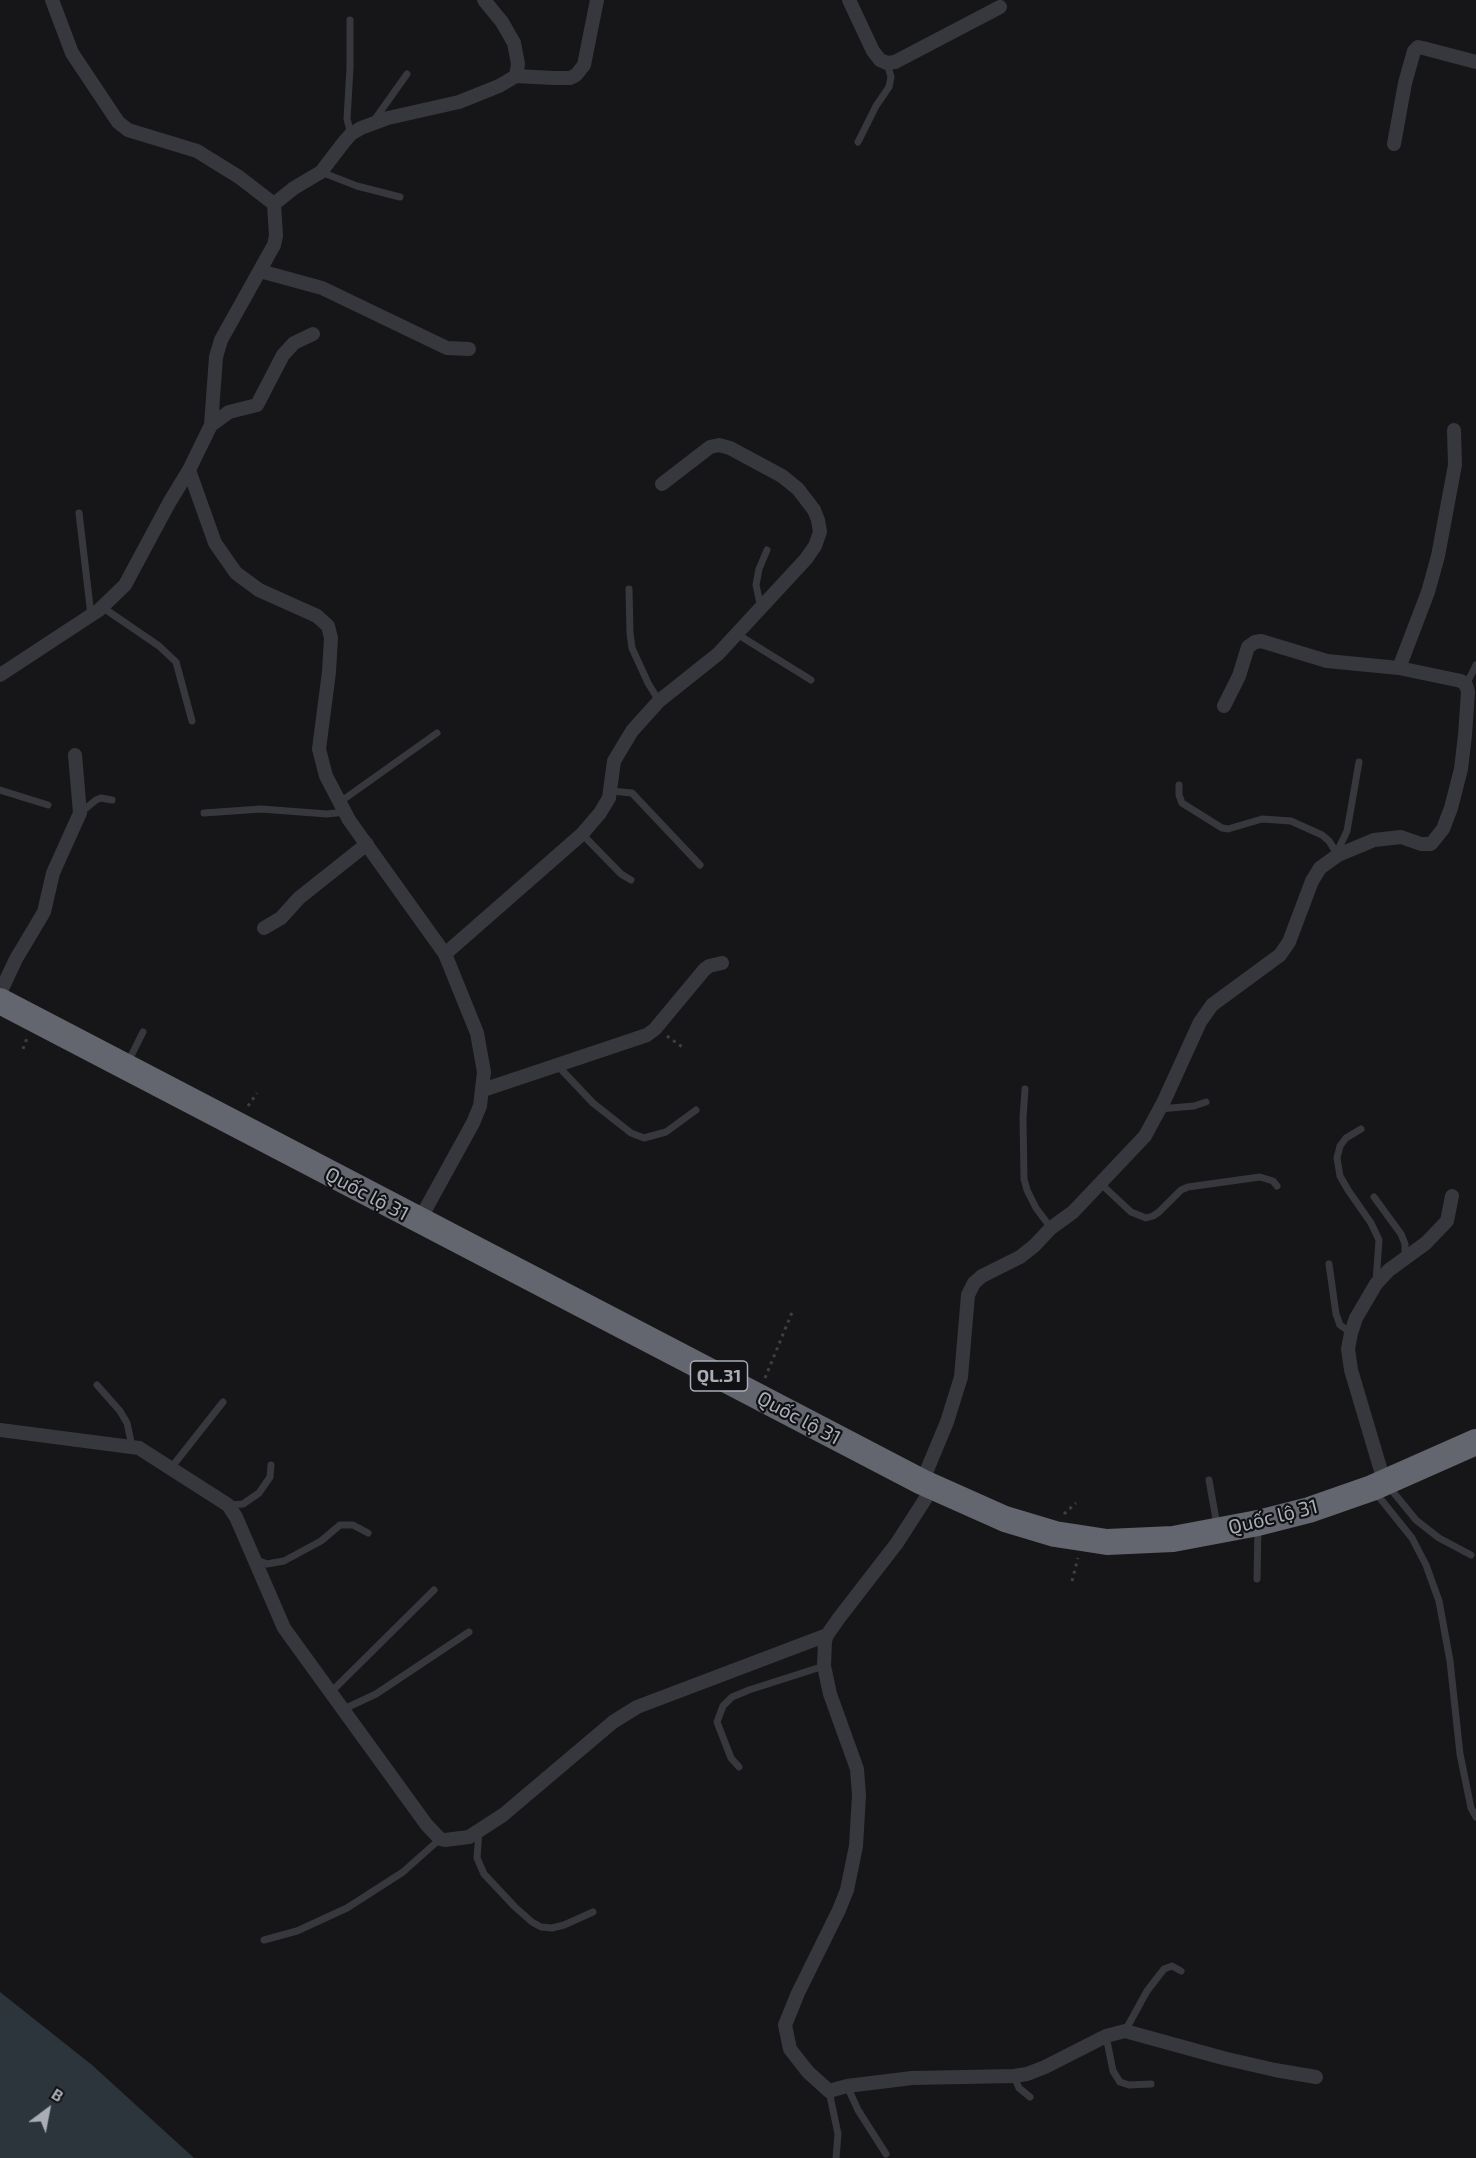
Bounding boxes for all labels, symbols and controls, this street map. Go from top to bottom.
street label: Quốc lộ 31 [321,1162,413,1226]
road number: QL.31 [690,1361,748,1391]
street label: Quốc lộ 31 [753,1386,845,1450]
street label: Quốc lộ 31 [1226,1494,1320,1540]
north arrow [18,2080,78,2140]
text: B [48,2084,67,2105]

